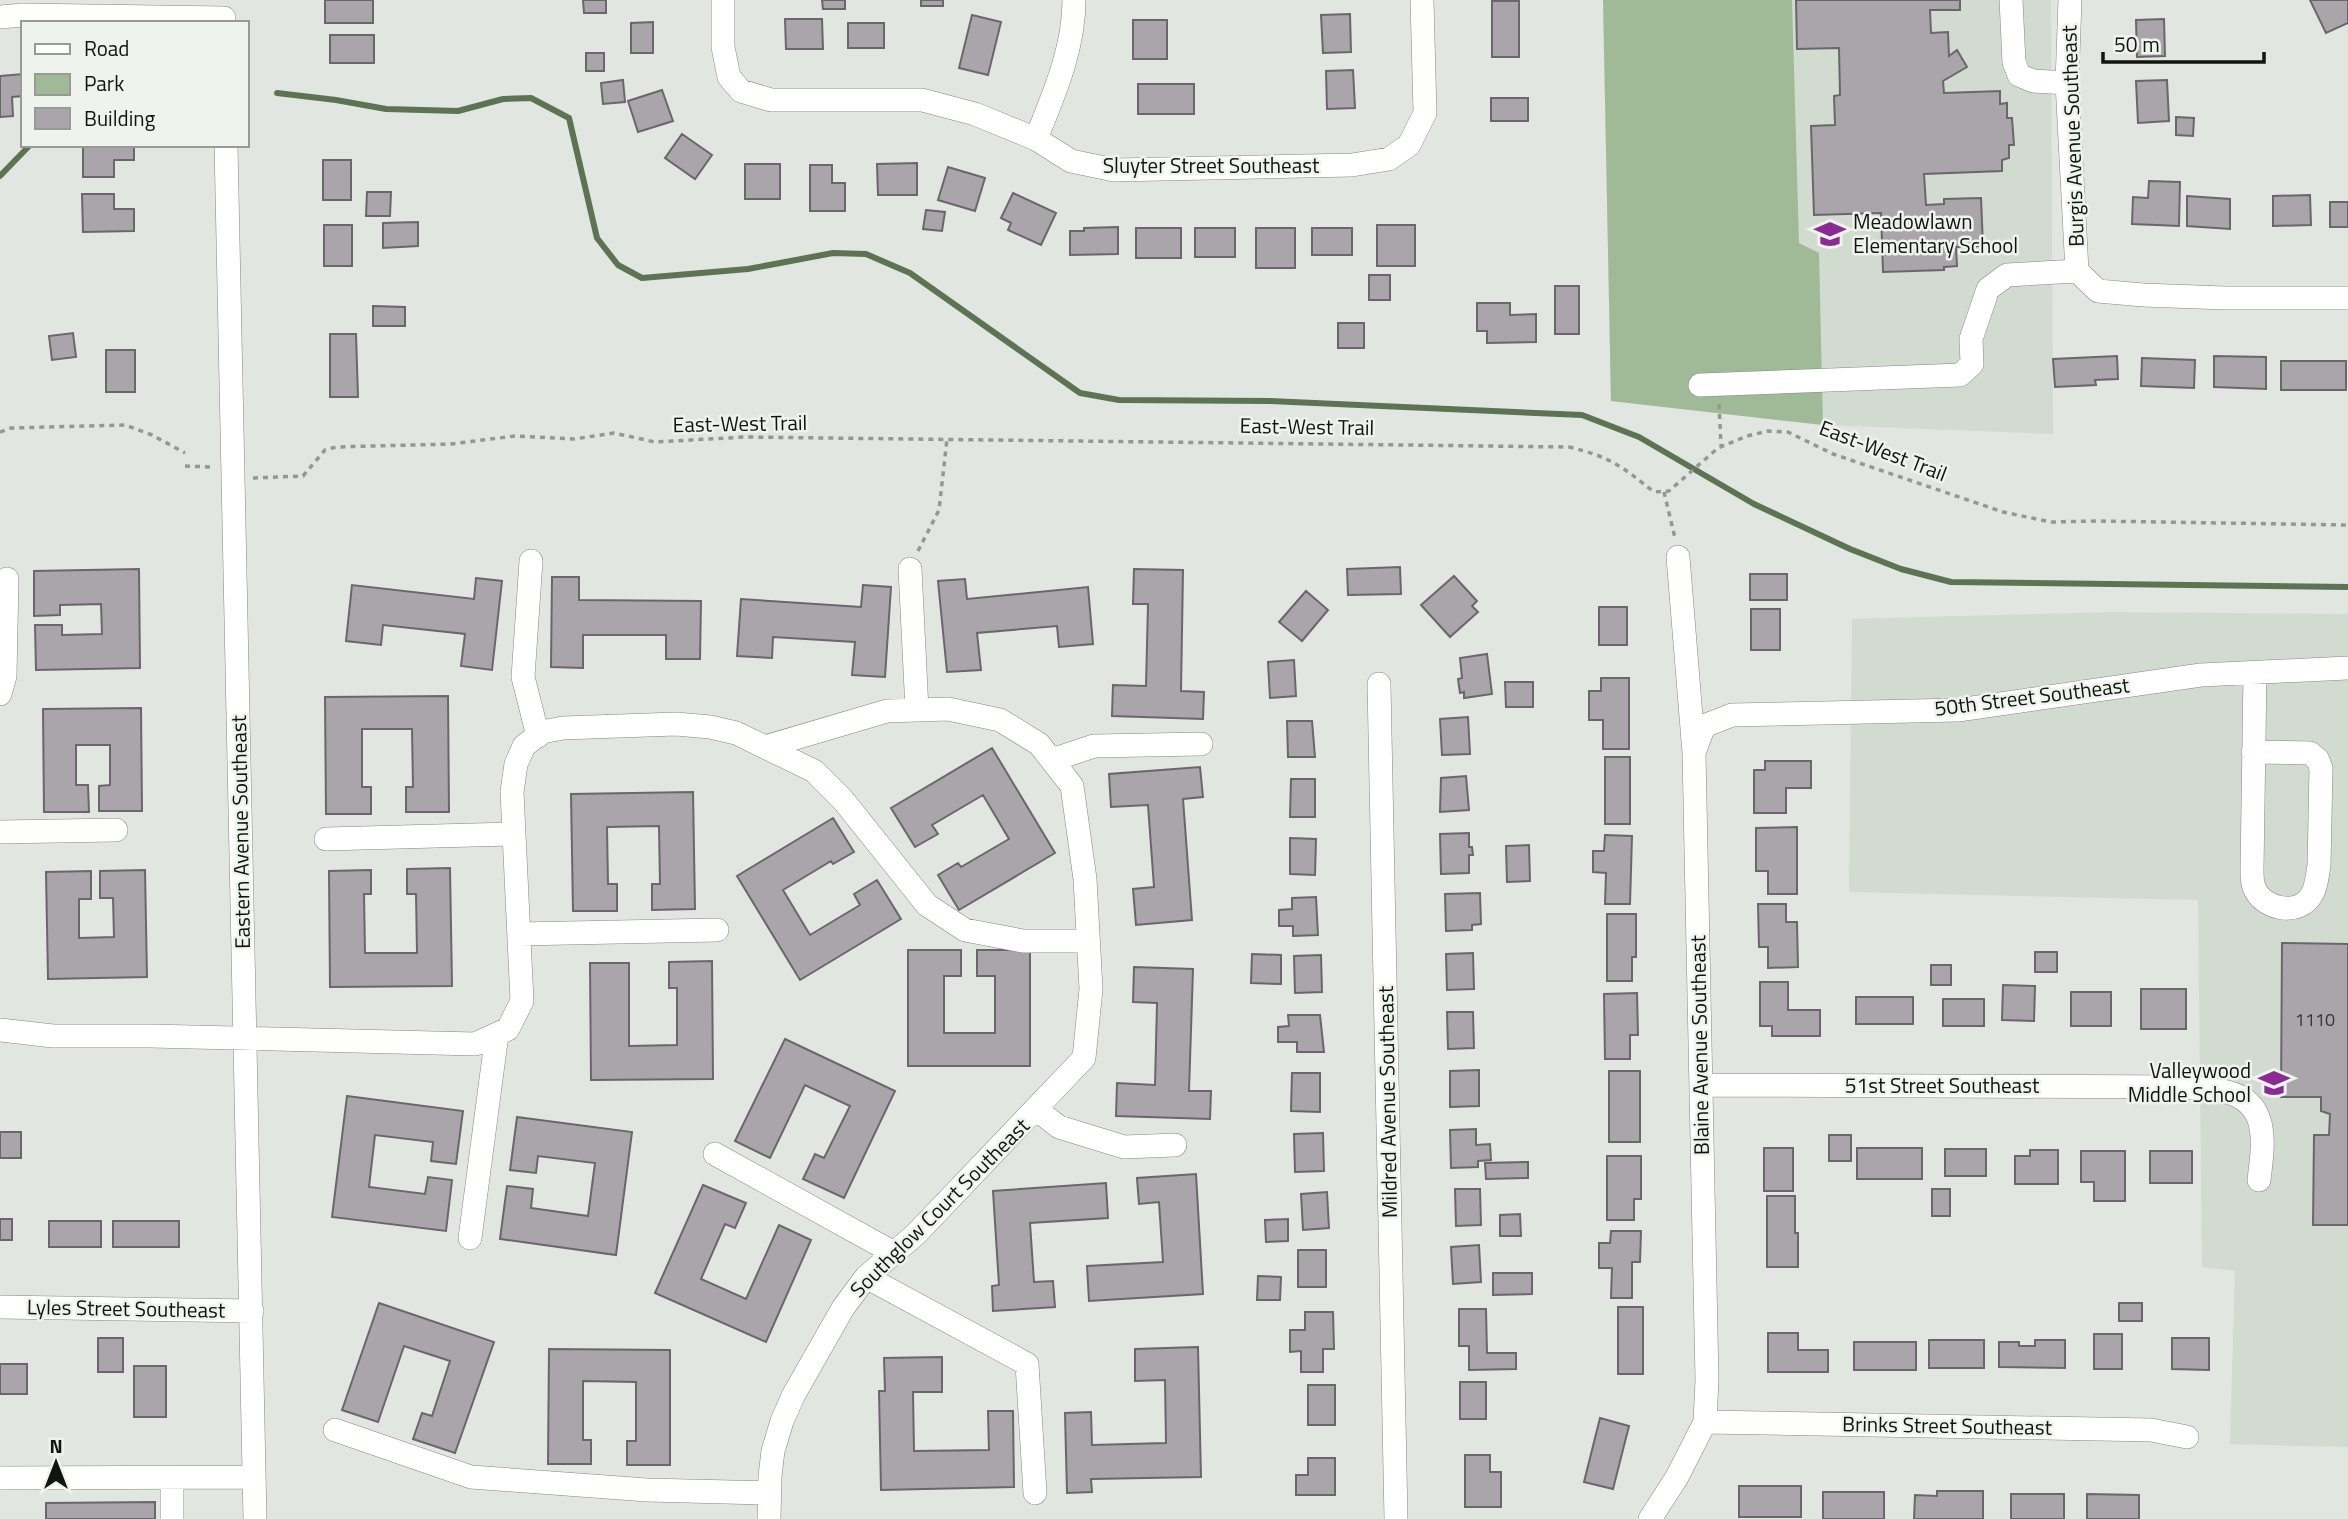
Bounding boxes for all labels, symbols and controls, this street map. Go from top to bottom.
legend [21,21,248,147]
scale bar [2103,21,2264,65]
street label: Burgis Avenue Southeast [2052,24,2092,247]
text: 50 m [2114,28,2160,60]
text: Road [84,32,129,64]
text: Park [84,67,124,99]
text: Building [84,102,156,134]
street label: Sluyter Street Southeast [1103,149,1320,181]
place label: Meadowlawn Elementary School [1853,205,2018,261]
school or university icon: Meadowlawn Elementary School [1813,217,1847,251]
street label: East-West Trail [672,406,808,440]
street label: East-West Trail [1239,409,1375,443]
street label: East-West Trail [1815,411,1952,489]
street label: 50th Street Southeast [1933,668,2132,724]
street label: Eastern Avenue Southeast [222,714,258,949]
street label: Blaine Avenue Southeast [1681,934,1717,1155]
street label: Mildred Avenue Southeast [1369,985,1405,1218]
house number: 1110 [2295,1006,2335,1033]
place label: Valleywood Middle School [2128,1054,2251,1110]
school or university icon: Valleywood Middle School [2257,1066,2291,1100]
street label: 51st Street Southeast [1845,1069,2040,1101]
street label: Southglow Court Southeast [842,1110,1037,1304]
street label: Lyles Street Southeast [27,1290,226,1326]
street label: Brinks Street Southeast [1842,1407,2053,1443]
north arrow [21,1428,91,1498]
text: N [49,1431,63,1460]

